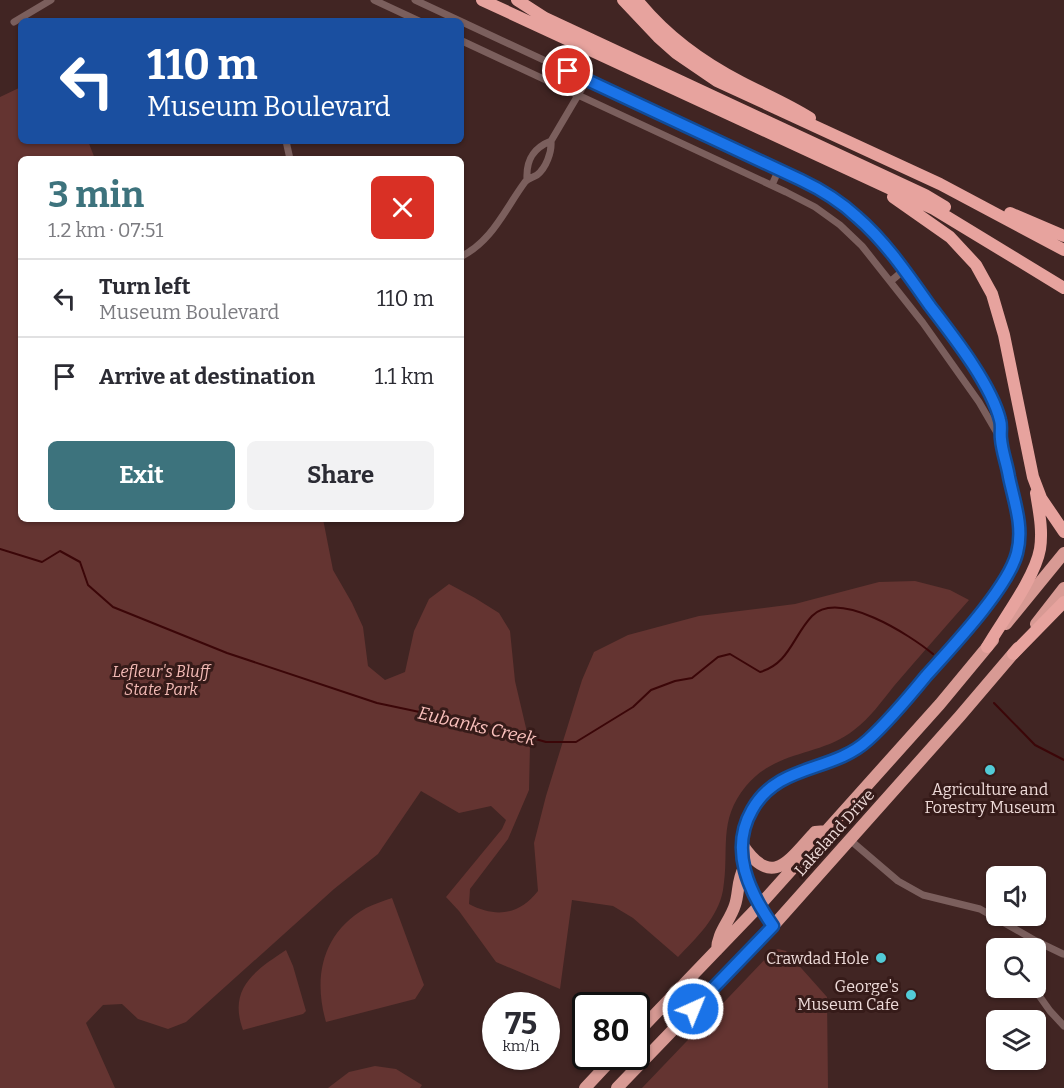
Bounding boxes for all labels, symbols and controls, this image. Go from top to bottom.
text: 110 m [147,40,258,90]
icon: left [48,42,126,120]
pin [542,45,593,96]
icon: arrive [551,54,584,87]
text: Museum Boulevard [147,91,391,123]
text: 3 min [48,173,144,217]
button: close [371,176,434,239]
text: 1.2 km · 07:51 [48,218,163,242]
text: Turn left [99,273,191,300]
icon: left [48,282,81,315]
text: 110 m [377,285,434,312]
text: Museum Boulevard [99,300,279,324]
icon: arrive [48,360,81,393]
text: Arrive at destination [99,363,315,390]
text: 1.1 km [375,363,434,390]
button: Exit [48,441,235,510]
button: Share [247,441,434,510]
park label: Lefleur's Bluff State Park [112,662,212,699]
water label: Eubanks Creek [416,702,538,750]
marker: Agriculture and Forestry Museum [983,763,997,777]
place label: Agriculture and Forestry Museum [924,780,1056,817]
street label: Lakeland Drive [790,785,878,880]
map controls [986,866,1046,1070]
button: sound [986,866,1046,926]
button: search [986,938,1046,998]
place label: Crawdad Hole [766,949,869,968]
marker: Crawdad Hole [874,951,888,965]
position arrow [661,977,725,1041]
place label: George's Museum Cafe [797,977,899,1014]
marker: George's Museum Cafe [904,988,918,1002]
speed limit sign: 80 [572,992,650,1070]
text: 75 [505,1006,537,1042]
button: layers [986,1010,1046,1070]
text: km/h [502,1037,540,1055]

